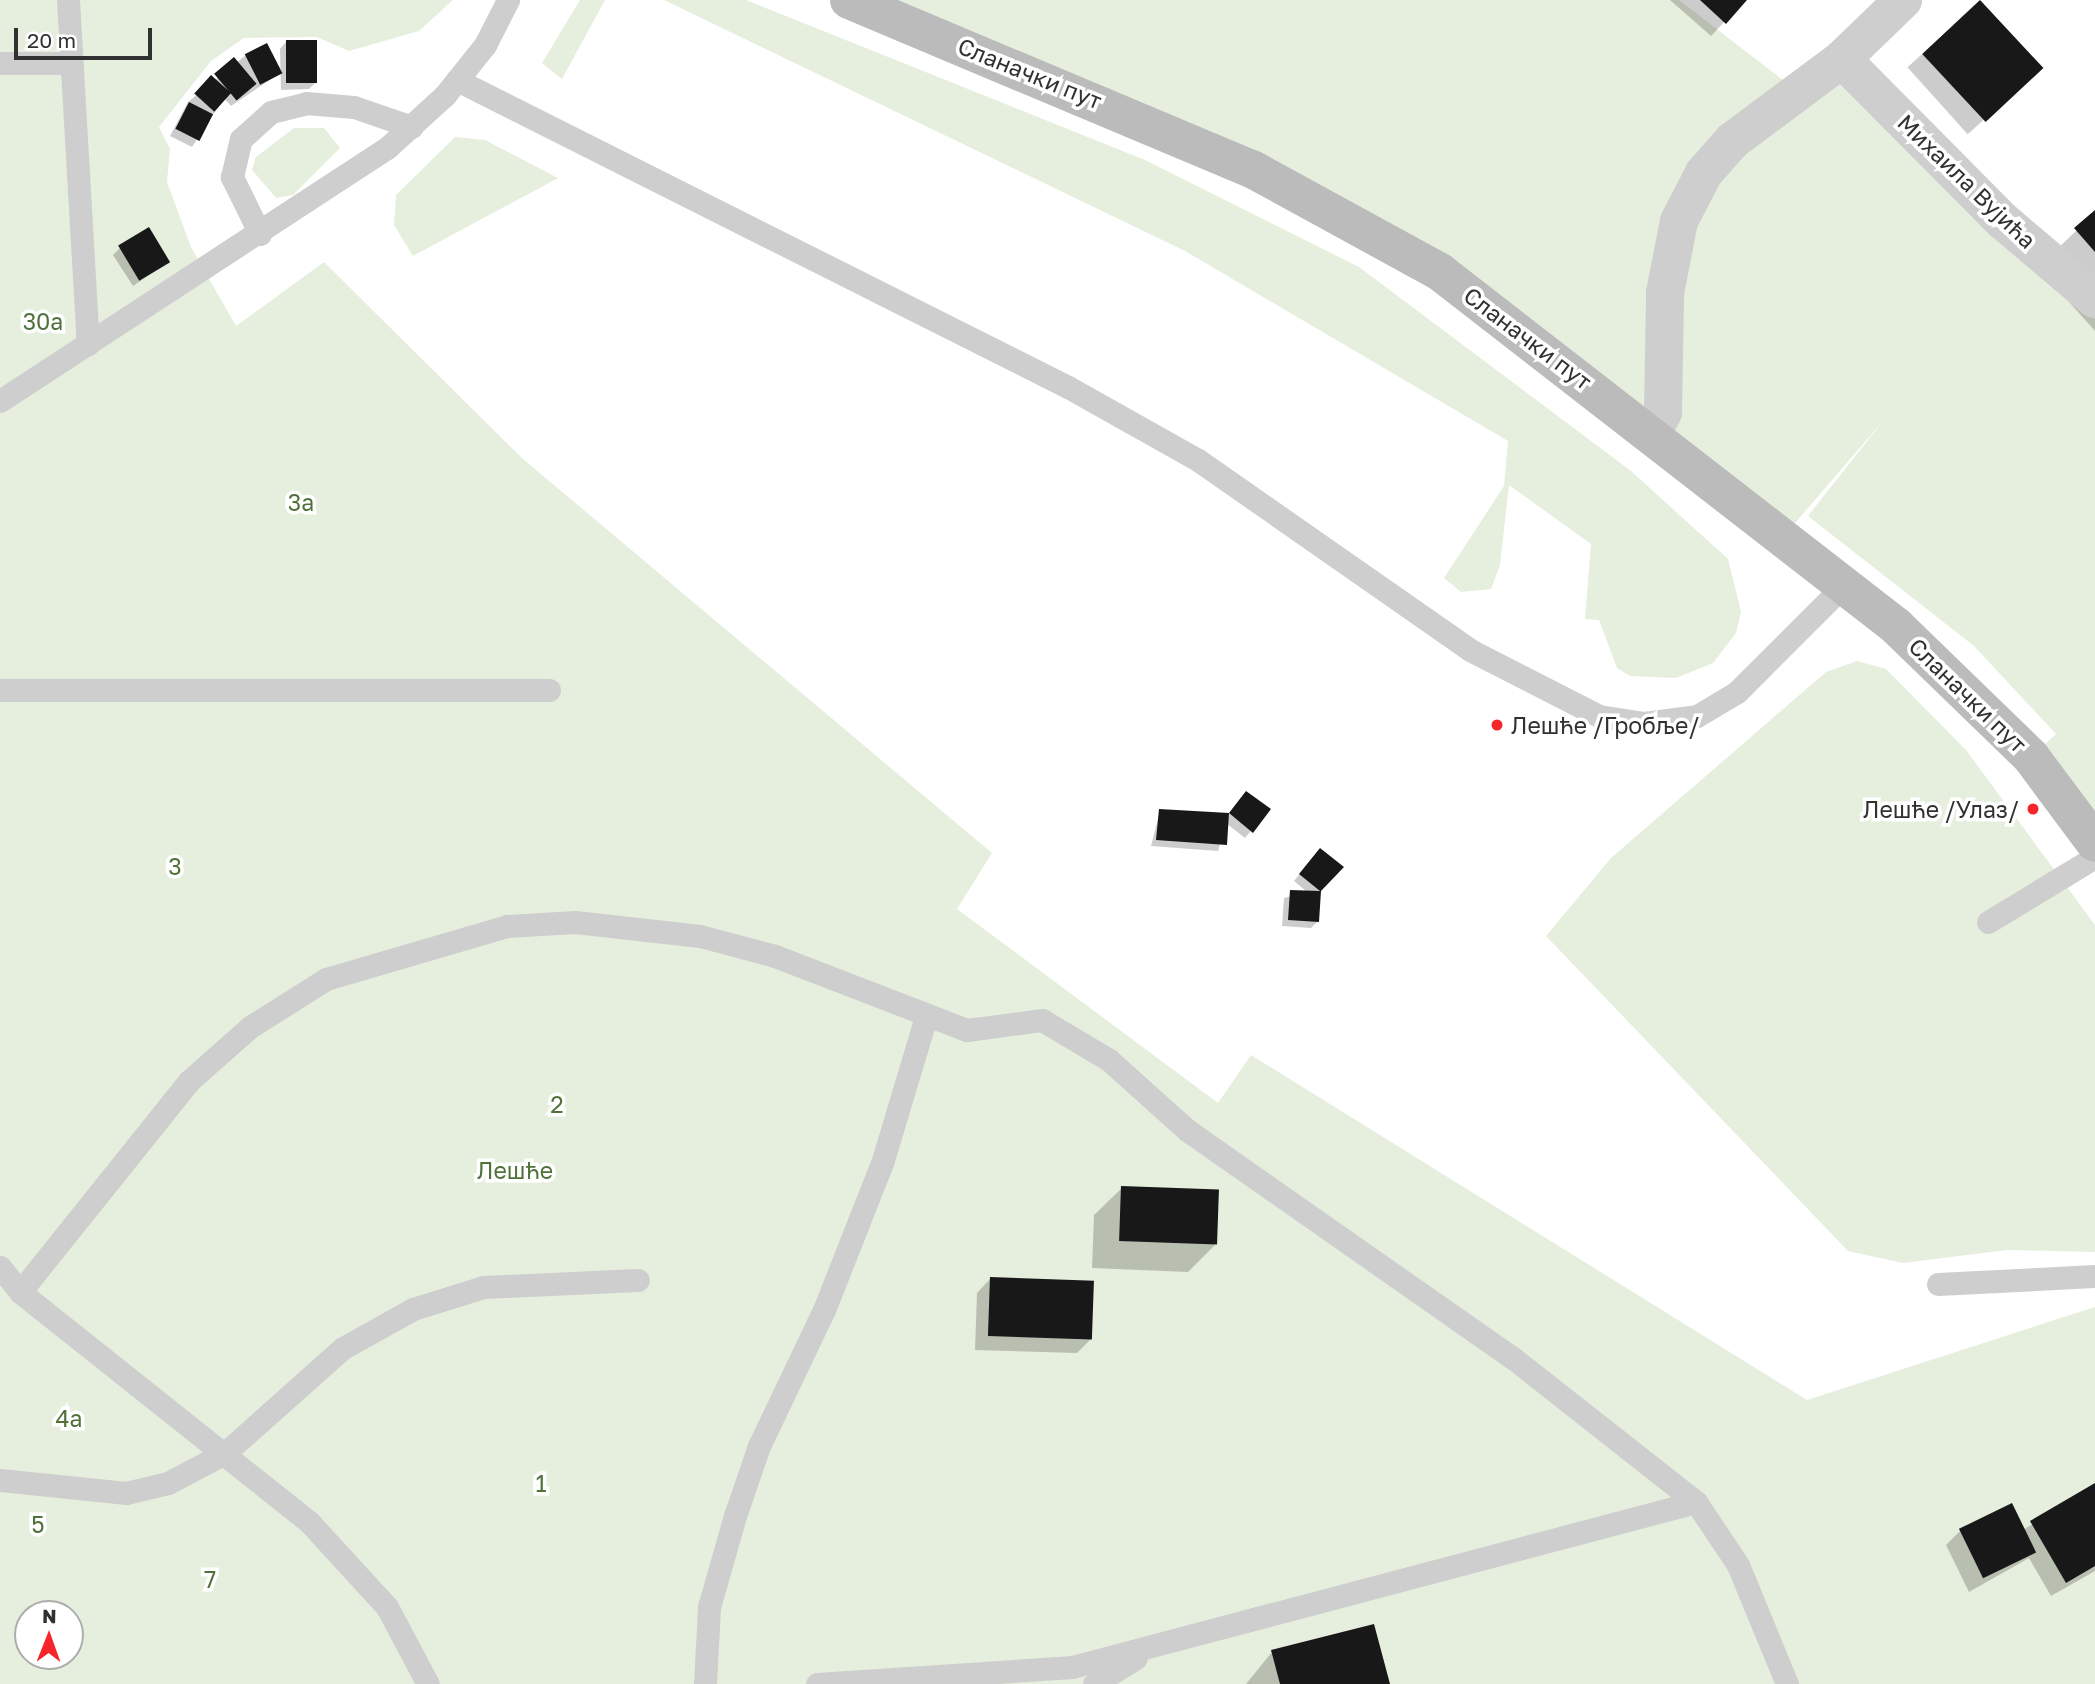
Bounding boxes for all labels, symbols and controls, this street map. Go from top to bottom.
scale bar [18,14,156,58]
text: 20 m [27,27,76,53]
street label: Сланачки пут [954,32,1106,114]
street label: Михаила Вујића [1892,108,2042,254]
street label: Сланачки пут [1459,281,1597,395]
park label: 30a [23,307,63,335]
park label: 3a [288,488,314,516]
street label: Сланачки пут [1904,632,2032,758]
place label: Лешће /Гробље/ [1511,711,1699,739]
marker: Лешће /Гробље/ [1489,717,1505,733]
place label: Лешће /Улаз/ [1863,795,2019,823]
marker: Лешће /Улаз/ [2025,801,2041,817]
park label: 3 [168,852,182,880]
park label: 2 [550,1090,564,1118]
park label: Лешће [477,1156,553,1184]
park label: 4a [55,1404,83,1432]
park label: 1 [535,1469,547,1497]
park label: 5 [31,1510,45,1538]
park label: 7 [204,1565,216,1593]
north arrow [14,1600,84,1670]
text: N [42,1604,57,1627]

